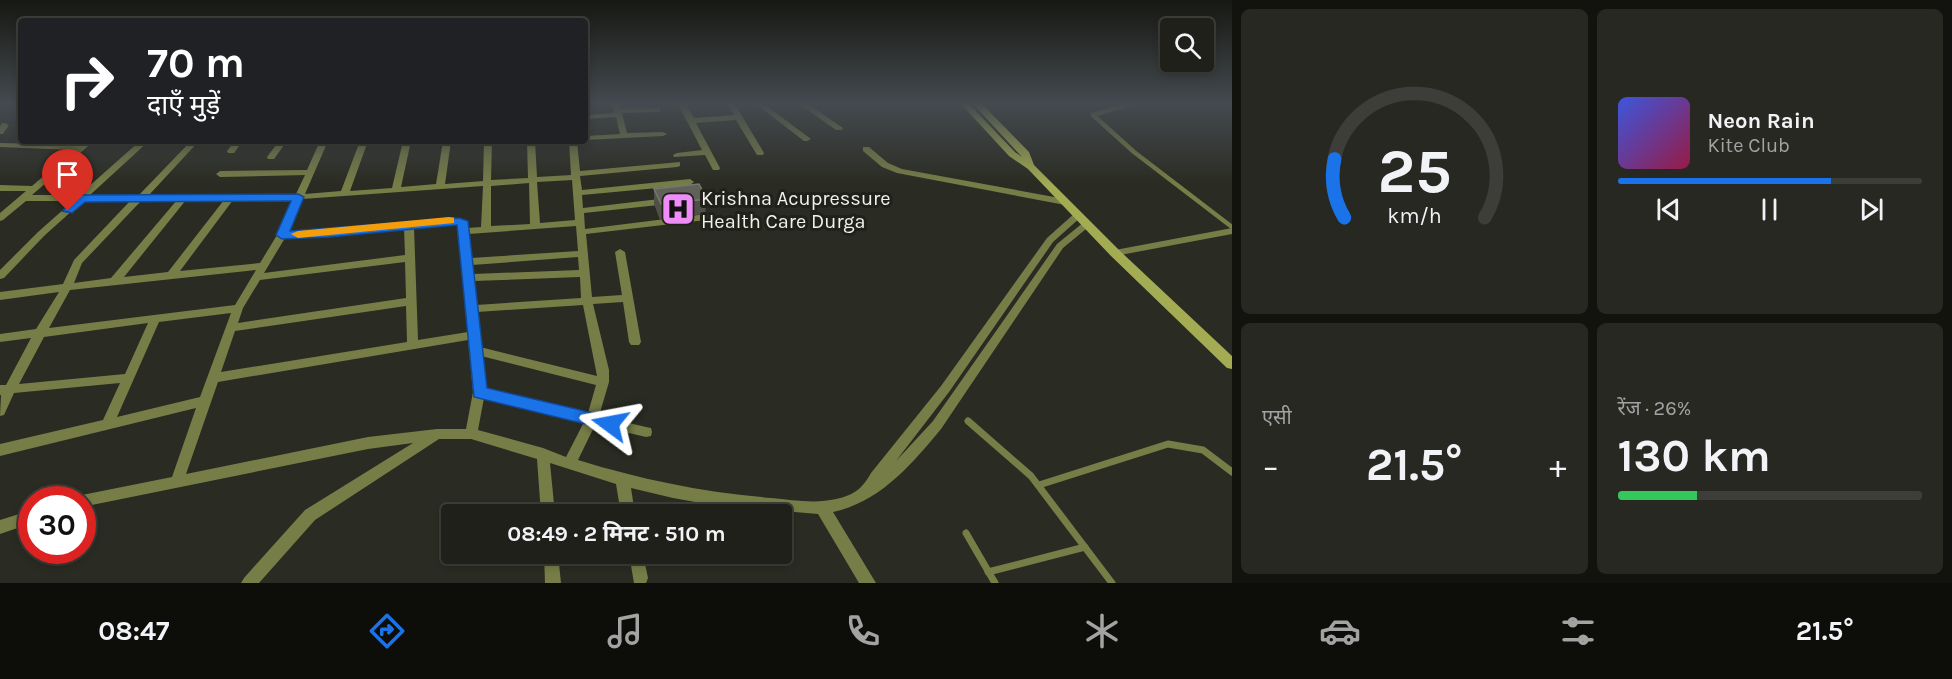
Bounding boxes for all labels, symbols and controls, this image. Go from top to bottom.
map controls [1160,18,1214,72]
button: search [1160,18,1214,72]
text: 70 m [147,38,245,88]
icon: right [48,42,126,120]
text: दाएँ मुड़ें [147,89,220,121]
text: Neon Rain [1708,108,1815,134]
text: Kite Club [1708,134,1790,157]
text: 25 [1377,136,1451,209]
pin [42,149,93,211]
icon: arrive [51,158,84,191]
place label: Krishna Acupressure Health Care Durga [701,187,891,233]
hospital icon: Krishna Acupressure Health Care Durga [660,191,696,227]
icon: previous [1652,193,1685,226]
icon: pause [1753,193,1786,226]
icon: next [1855,193,1888,226]
text: km/h [1387,204,1441,229]
position arrow [578,392,642,456]
text: रेंज · 26% [1618,397,1691,420]
text: एसी [1262,406,1292,429]
text: 130 km [1618,430,1771,482]
text: 21.5° [1366,439,1463,491]
text: − [1262,447,1279,485]
text: + [1549,447,1567,485]
speed limit sign: 30 [18,486,96,564]
text: 08:49 · 2 मिनट · 510 m [507,521,726,547]
icon: directions [366,610,408,652]
icon: music [604,610,646,652]
icon: phone [842,610,884,652]
icon: climate [1081,610,1123,652]
icon: car [1319,610,1361,652]
icon: filters [1557,610,1599,652]
text: 08:47 [98,615,169,647]
text: 21.5° [1796,615,1854,647]

